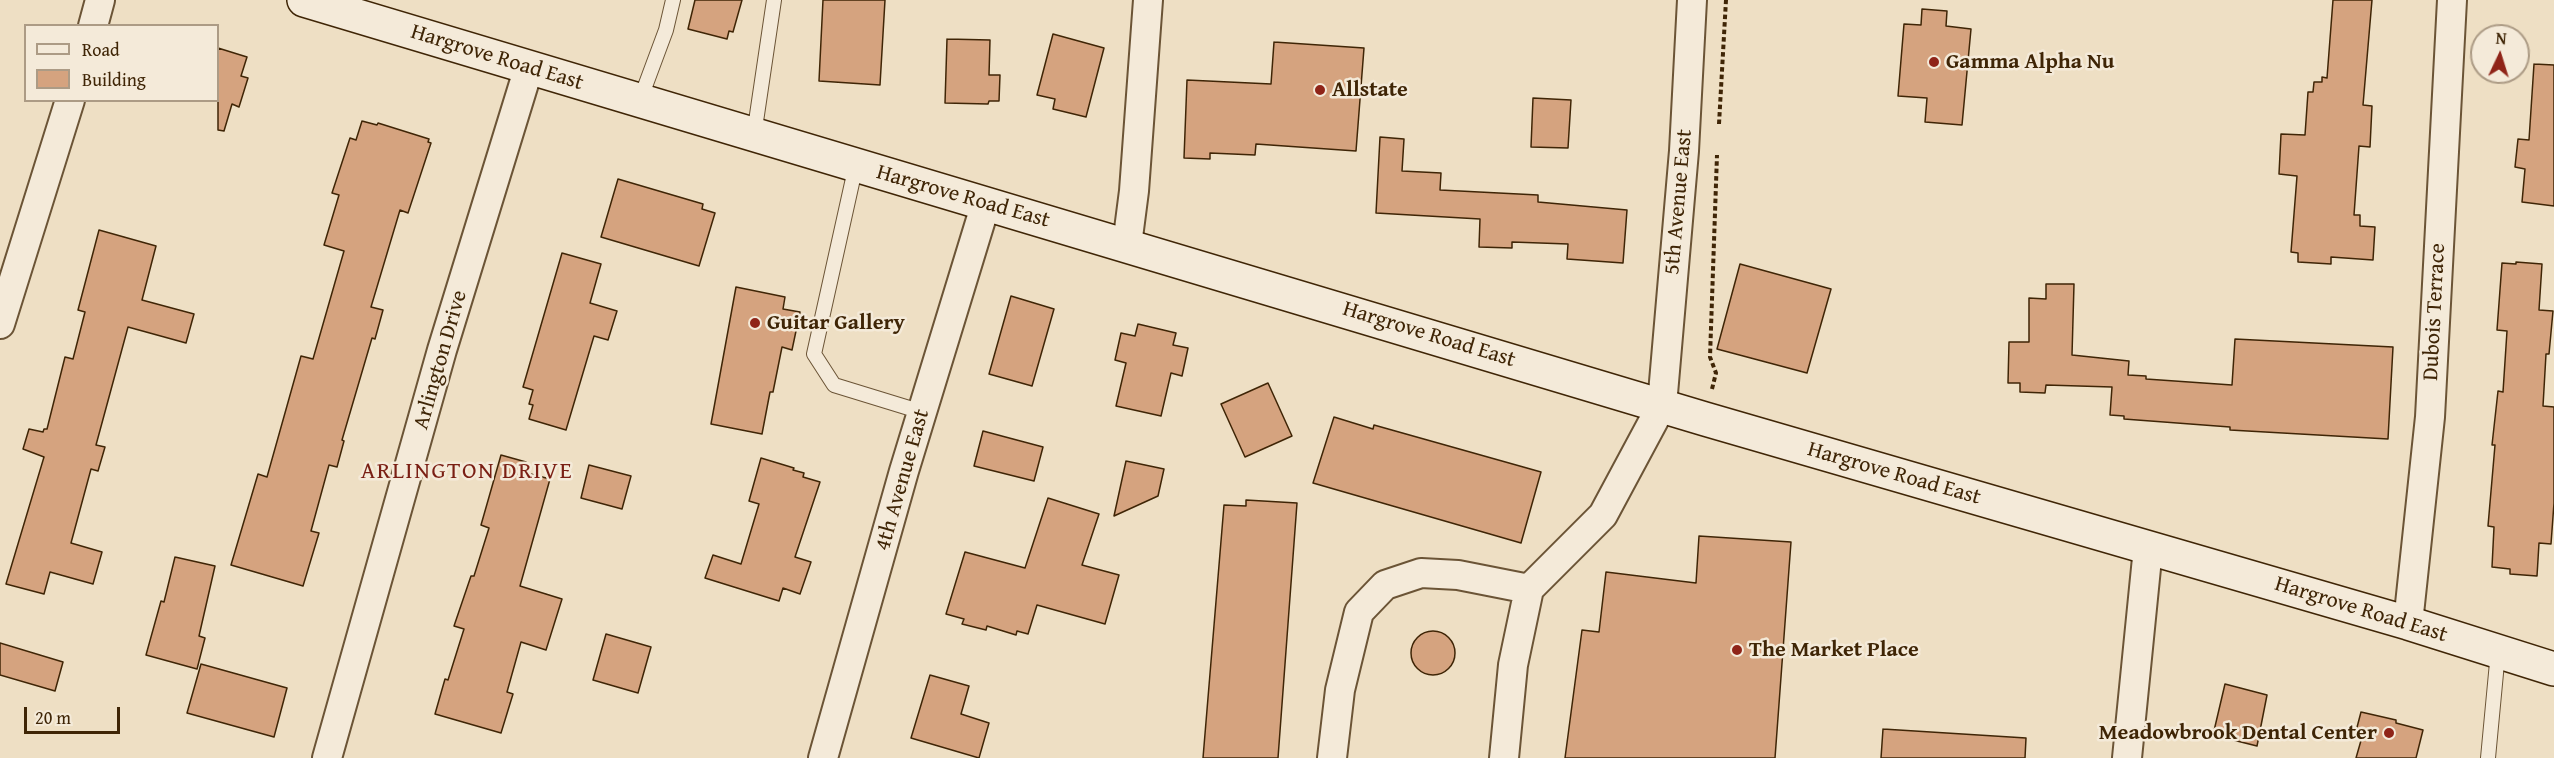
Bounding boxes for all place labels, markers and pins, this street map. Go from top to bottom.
place label: Gamma Alpha Nu [1946,49,2114,75]
marker: Gamma Alpha Nu [1927,55,1941,69]
place label: Allstate [1332,77,1408,103]
marker: Allstate [1313,83,1327,97]
place label: Guitar Gallery [767,310,905,336]
marker: Guitar Gallery [748,316,762,330]
place label: The Market Place [1749,637,1919,663]
marker: The Market Place [1730,643,1744,657]
place label: Meadowbrook Dental Center [2099,720,2377,746]
marker: Meadowbrook Dental Center [2382,726,2396,740]

